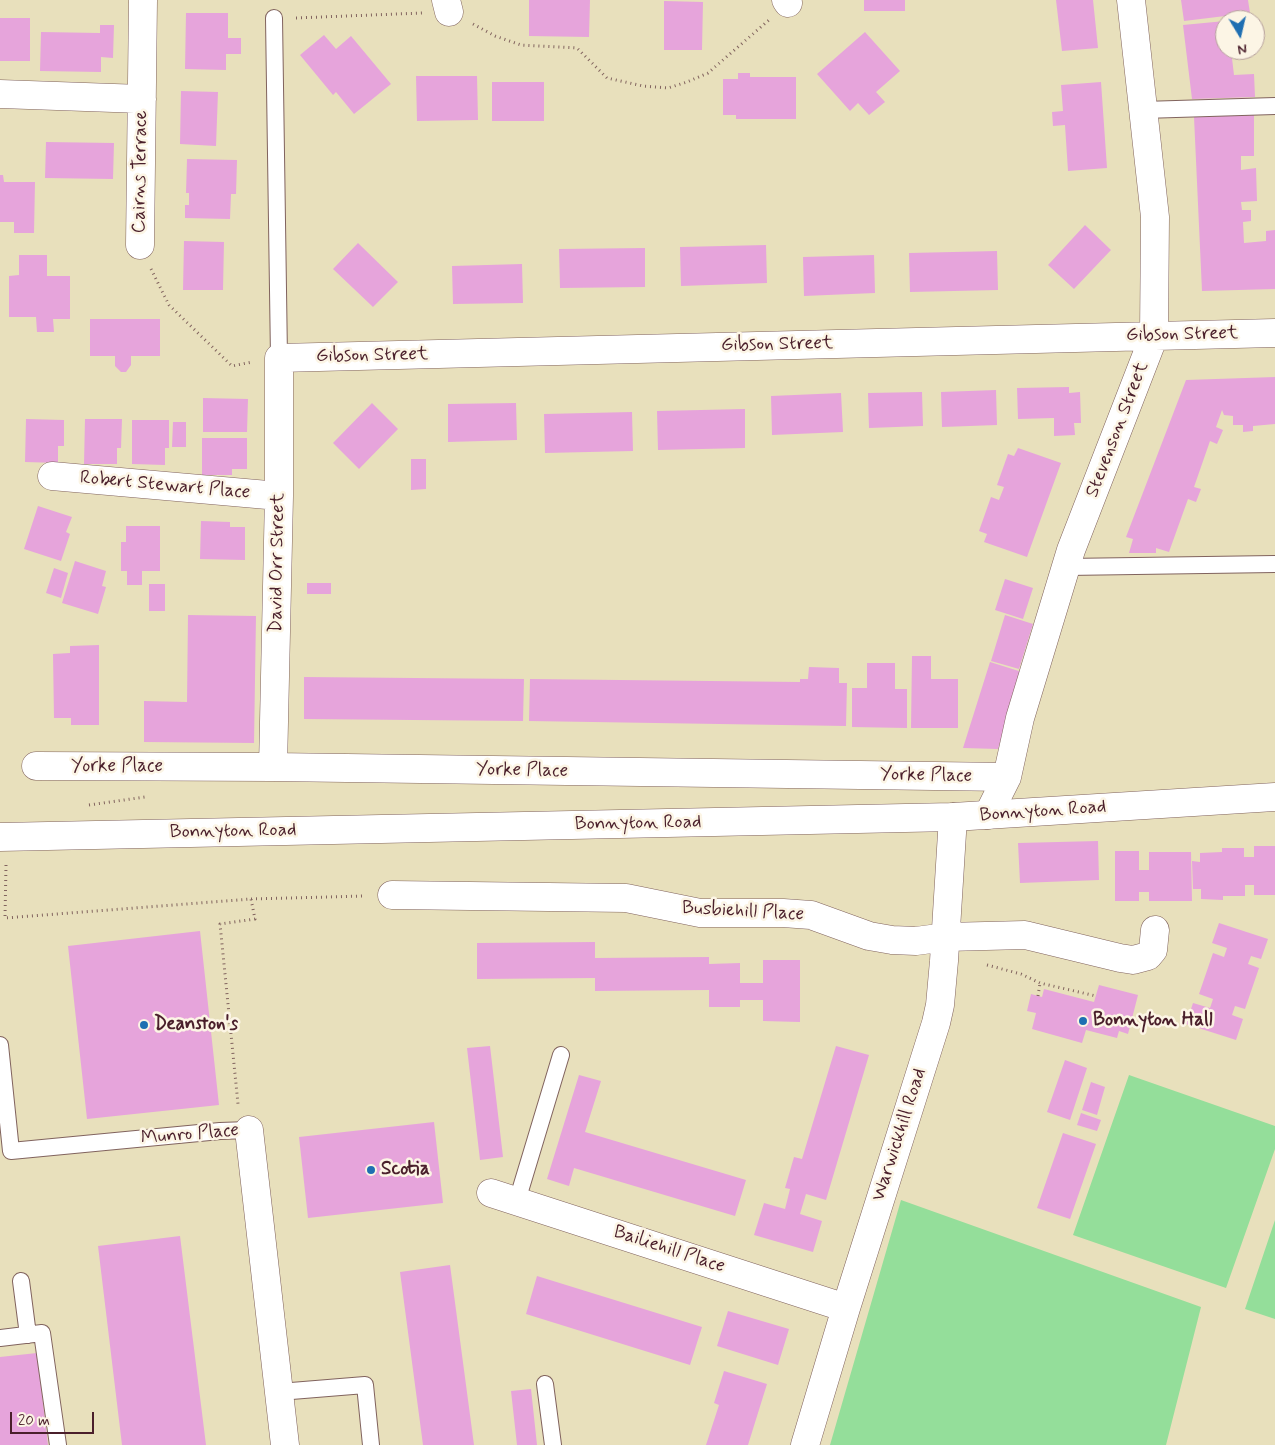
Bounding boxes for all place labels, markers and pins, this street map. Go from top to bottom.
place label: Bonnyton Hall [1093,1010,1212,1032]
place label: Deanston's [154,1014,238,1036]
marker: Bonnyton Hall [1077,1015,1089,1027]
marker: Deanston's [138,1019,150,1031]
place label: Scotia [381,1159,430,1181]
marker: Scotia [365,1164,377,1176]

